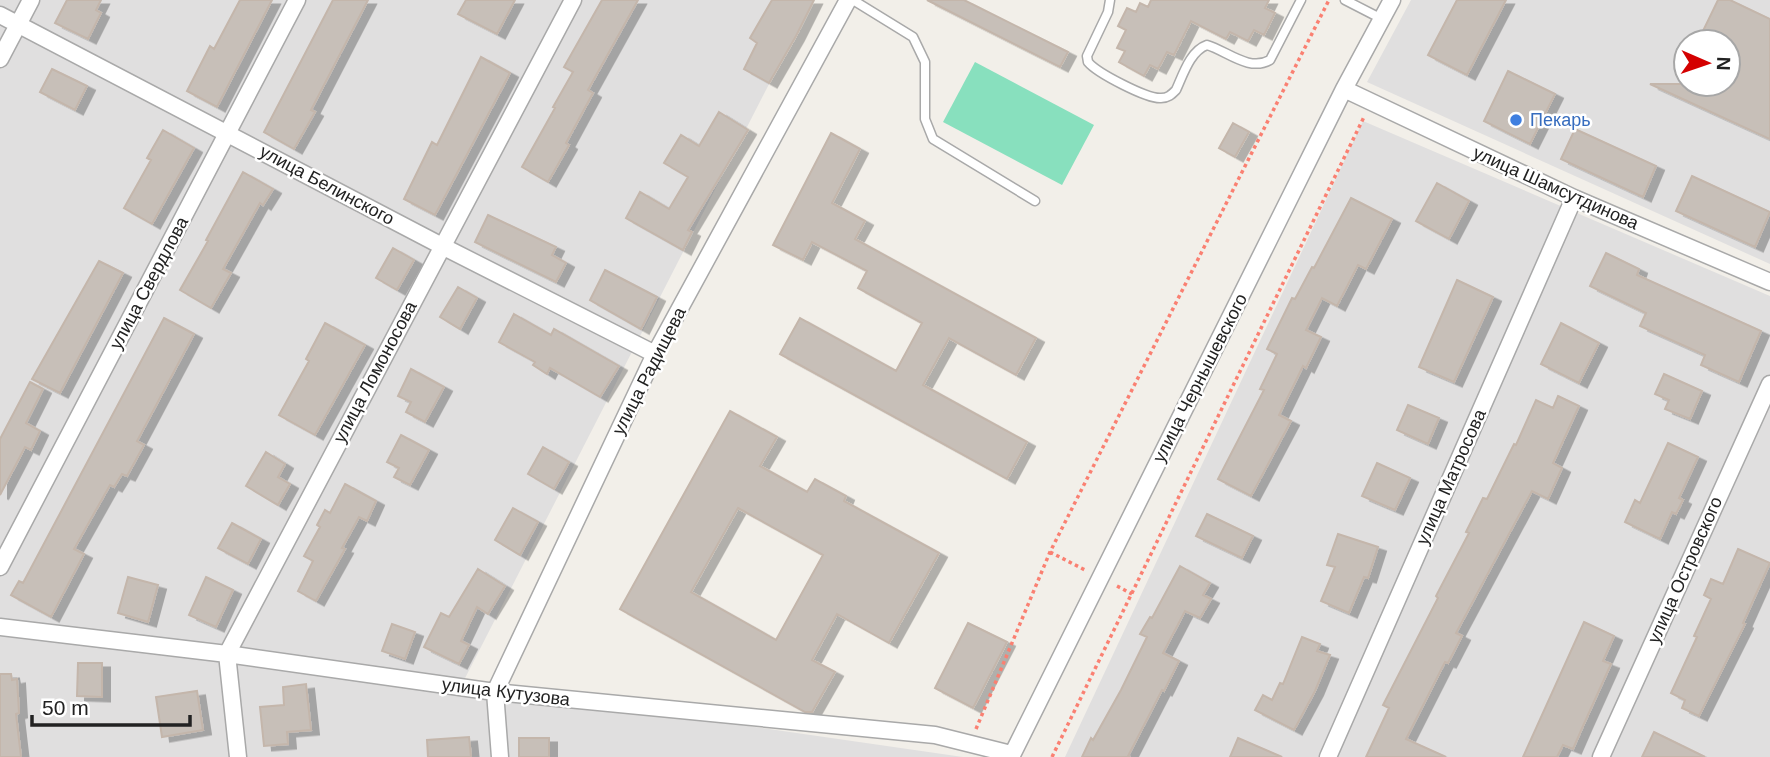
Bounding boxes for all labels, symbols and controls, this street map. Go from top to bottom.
north arrow [1672,28,1742,98]
text: N [1713,56,1734,71]
place label: Пекарь [1530,110,1591,130]
marker: Пекарь [1508,112,1524,128]
street label: улица Белинского [256,141,398,229]
street label: улица Шамсутдинова [1470,142,1643,234]
street label: улица Свердлова [106,213,193,353]
street label: улица Чернышевского [1149,290,1251,466]
street label: улица Ломоносова [329,297,421,446]
street label: улица Радищева [608,303,690,438]
street label: улица Матросова [1412,405,1490,548]
street label: улица Островского [1644,494,1726,646]
street label: улица Кутузова [441,674,572,710]
scale bar [32,684,189,728]
text: 50 m [42,696,89,719]

